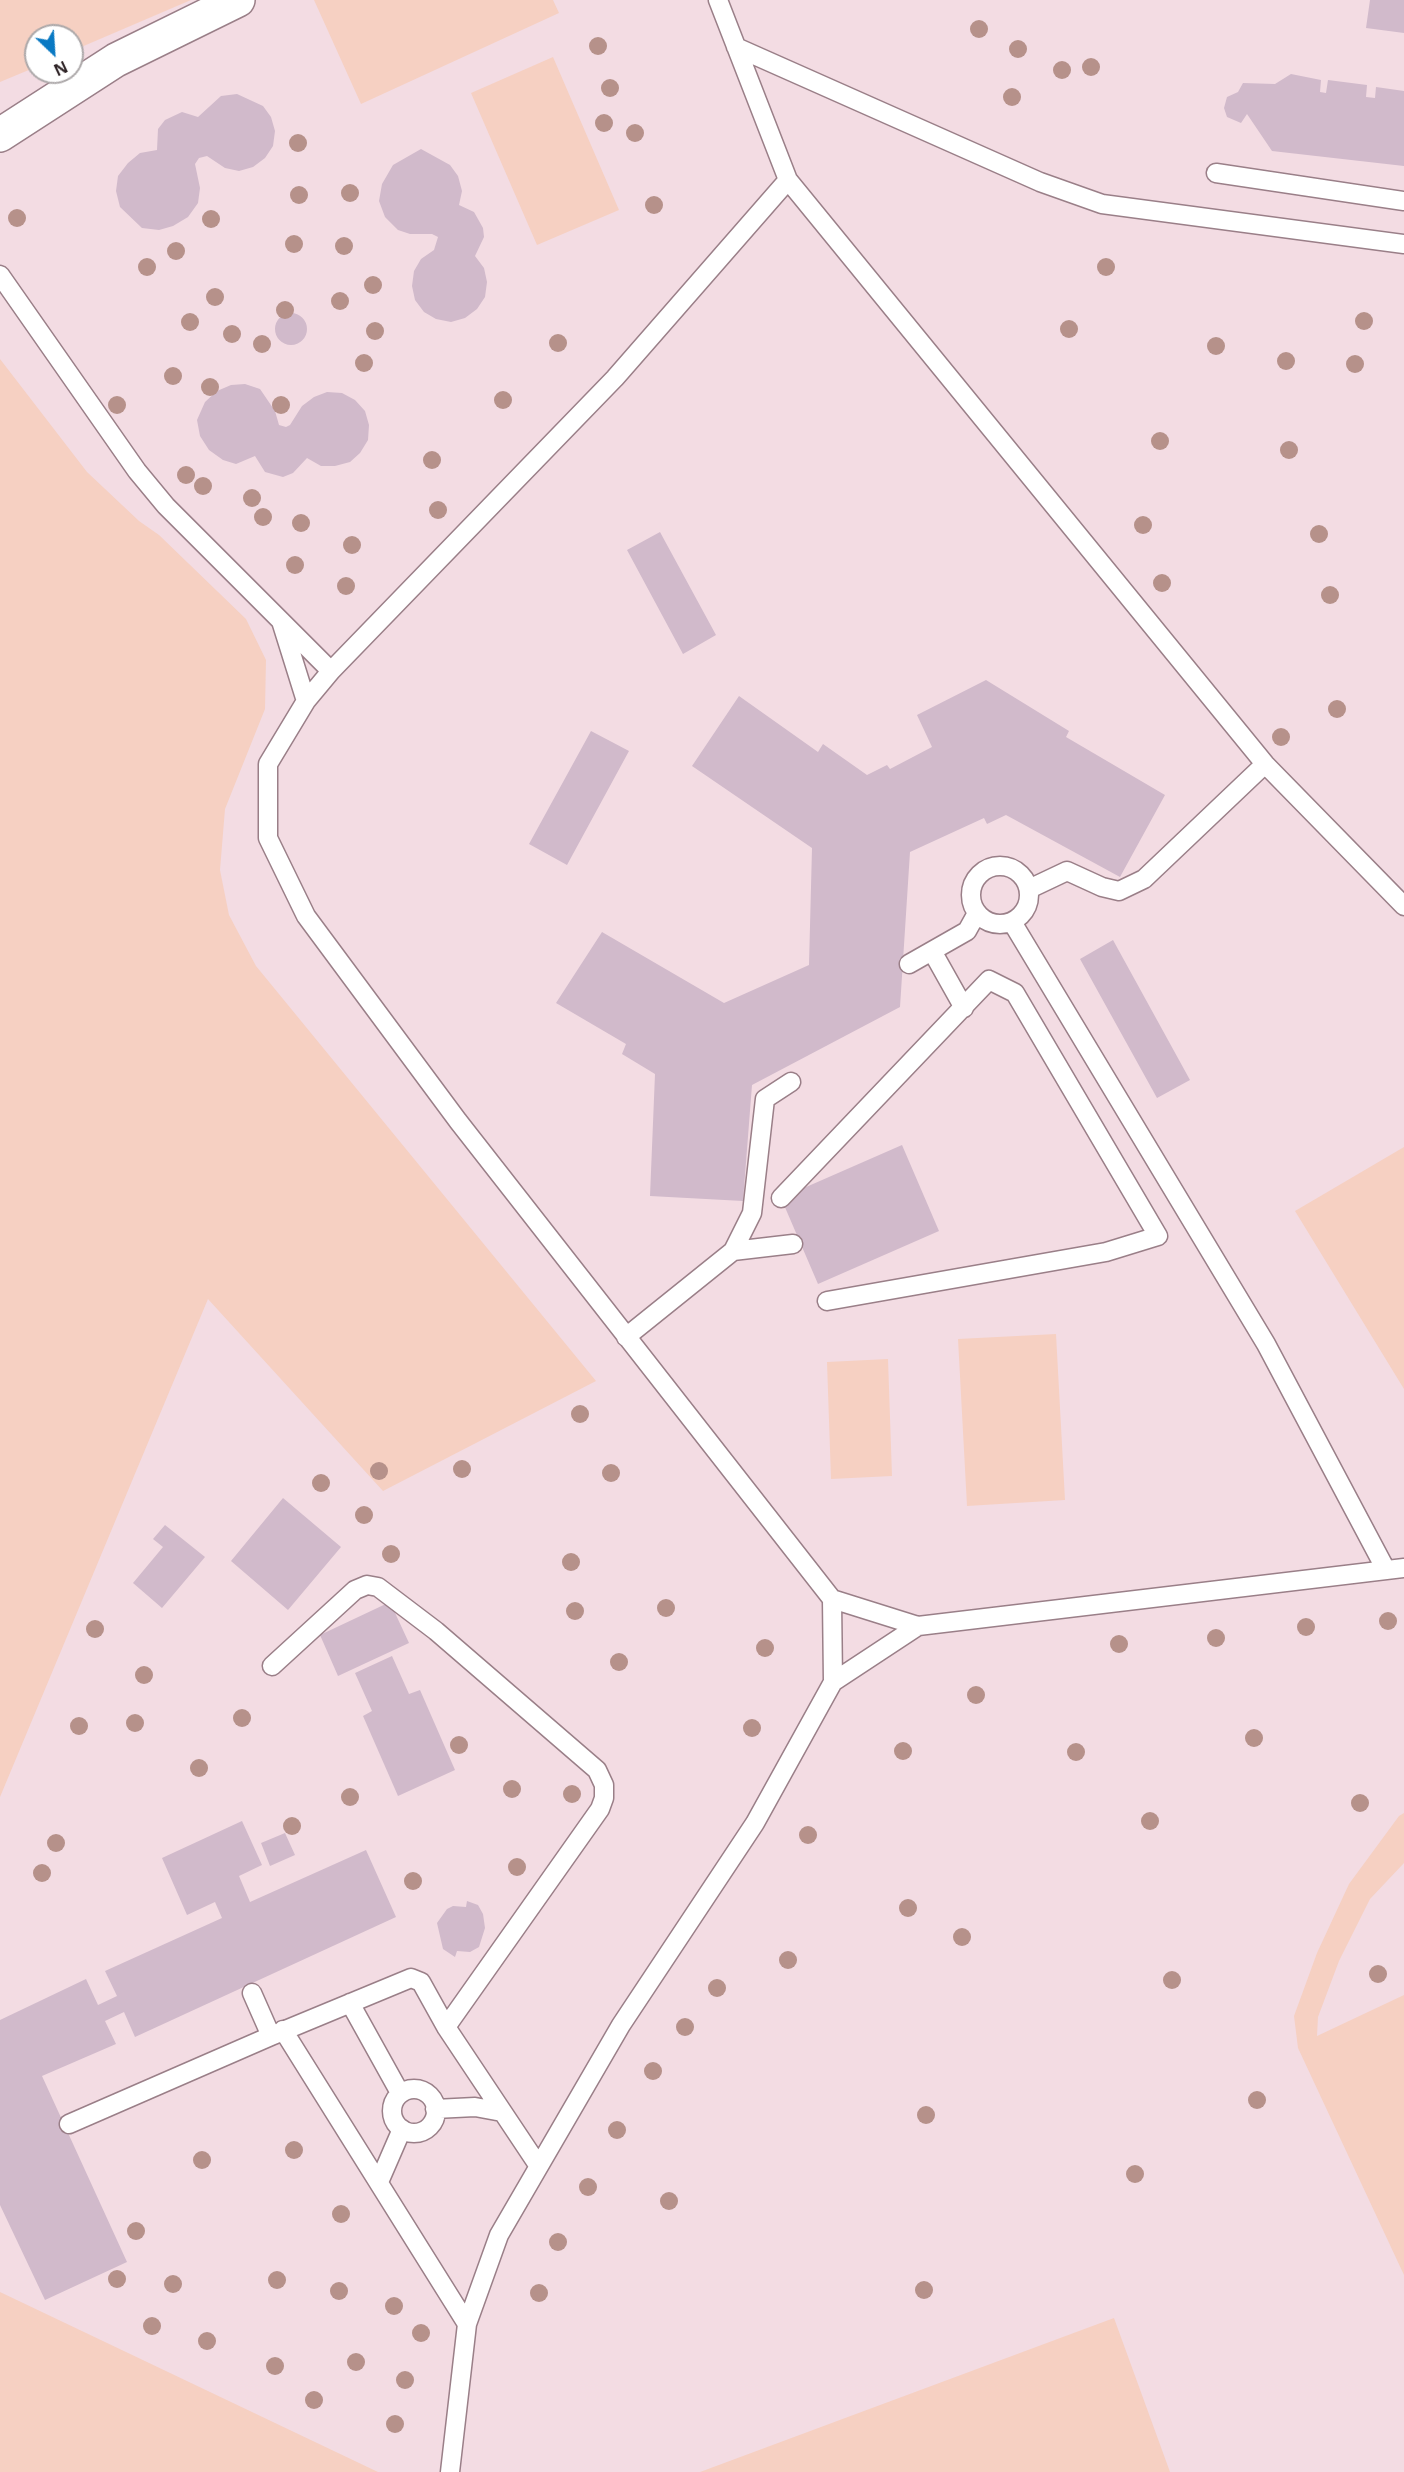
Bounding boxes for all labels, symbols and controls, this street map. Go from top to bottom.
north arrow [24,24,84,84]
text: N [50,56,71,81]

